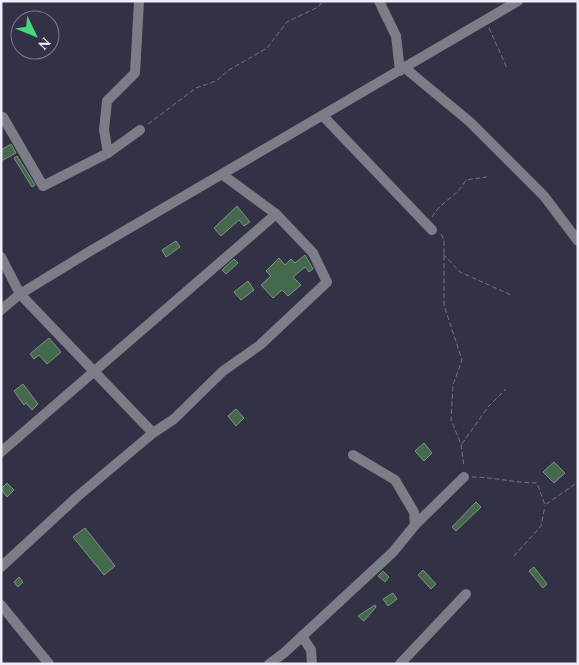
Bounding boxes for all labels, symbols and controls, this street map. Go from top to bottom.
north arrow [10,10,60,60]
text: N [33,32,56,55]

